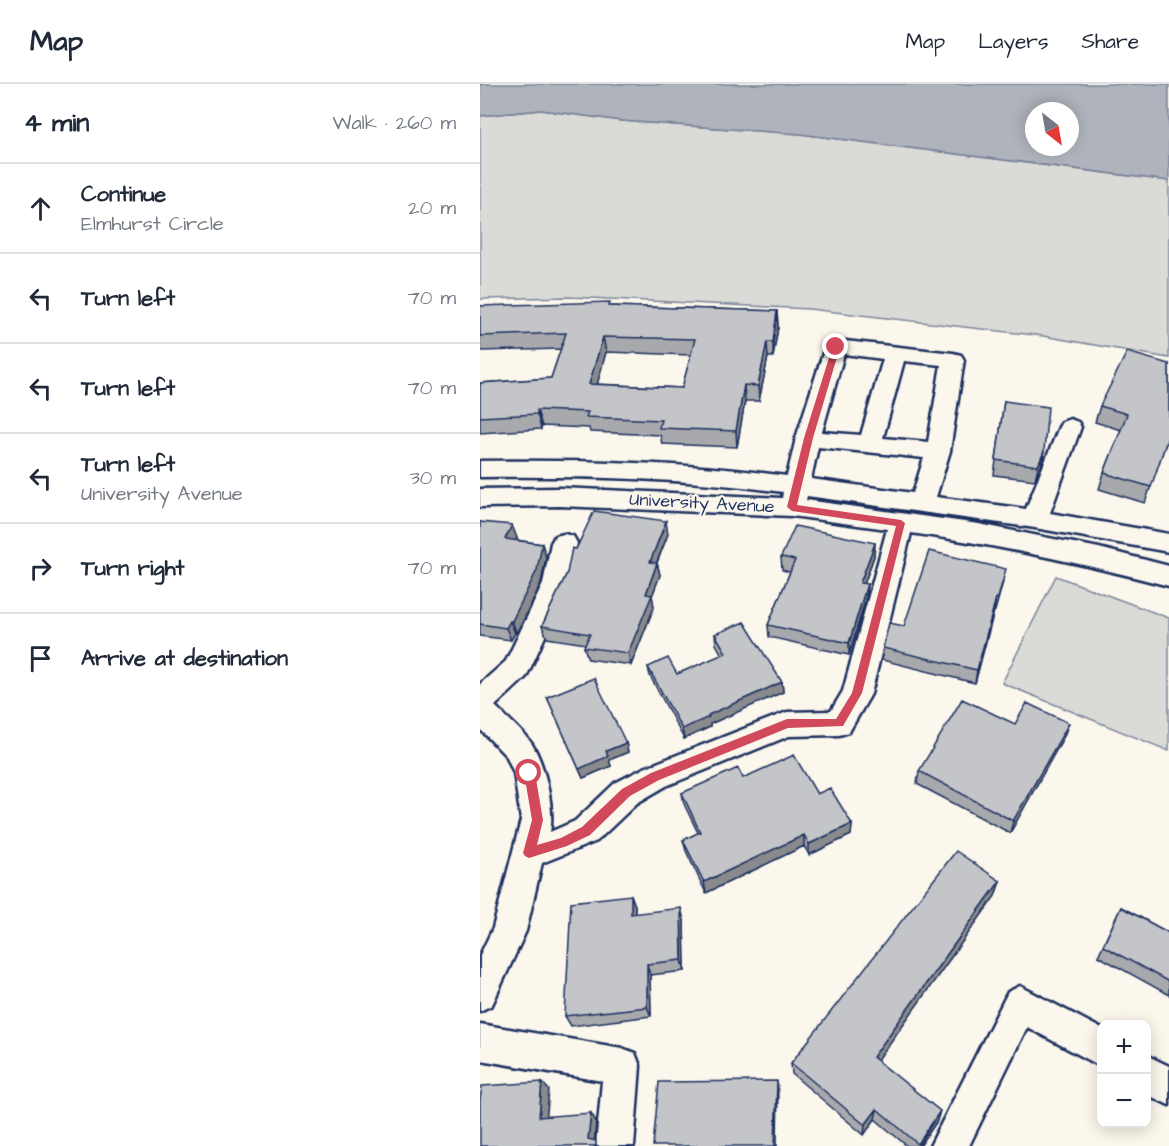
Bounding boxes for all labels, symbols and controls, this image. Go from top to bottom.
text: Map [30,22,83,61]
text: Map [905,27,945,56]
text: Layers [978,27,1048,56]
text: Share [1081,27,1139,56]
north arrow [1025,102,1079,156]
text: 4 min [24,105,89,141]
text: Walk · 260 m [333,109,456,137]
text: Continue [81,179,166,210]
icon: ahead [24,192,57,225]
text: 20 m [408,194,456,222]
text: Elmhurst Circle [81,210,224,238]
icon: left [24,282,57,315]
text: Turn left [81,283,175,314]
text: 70 m [408,284,456,312]
route end [822,333,848,359]
icon: left [24,372,57,405]
text: Turn left [81,373,175,404]
text: 70 m [408,374,456,402]
text: Turn left [81,449,175,480]
icon: left [24,462,57,495]
text: 30 m [410,464,456,492]
text: University Avenue [81,480,243,508]
street label: University Avenue [629,487,776,520]
icon: right [24,552,57,585]
text: Turn right [81,553,184,584]
text: 70 m [408,554,456,582]
icon: arrive [24,642,57,675]
text: Arrive at destination [81,643,288,674]
route start [515,759,541,785]
map controls [1097,1020,1151,1128]
button: + [1097,1020,1151,1074]
button: − [1097,1074,1151,1128]

